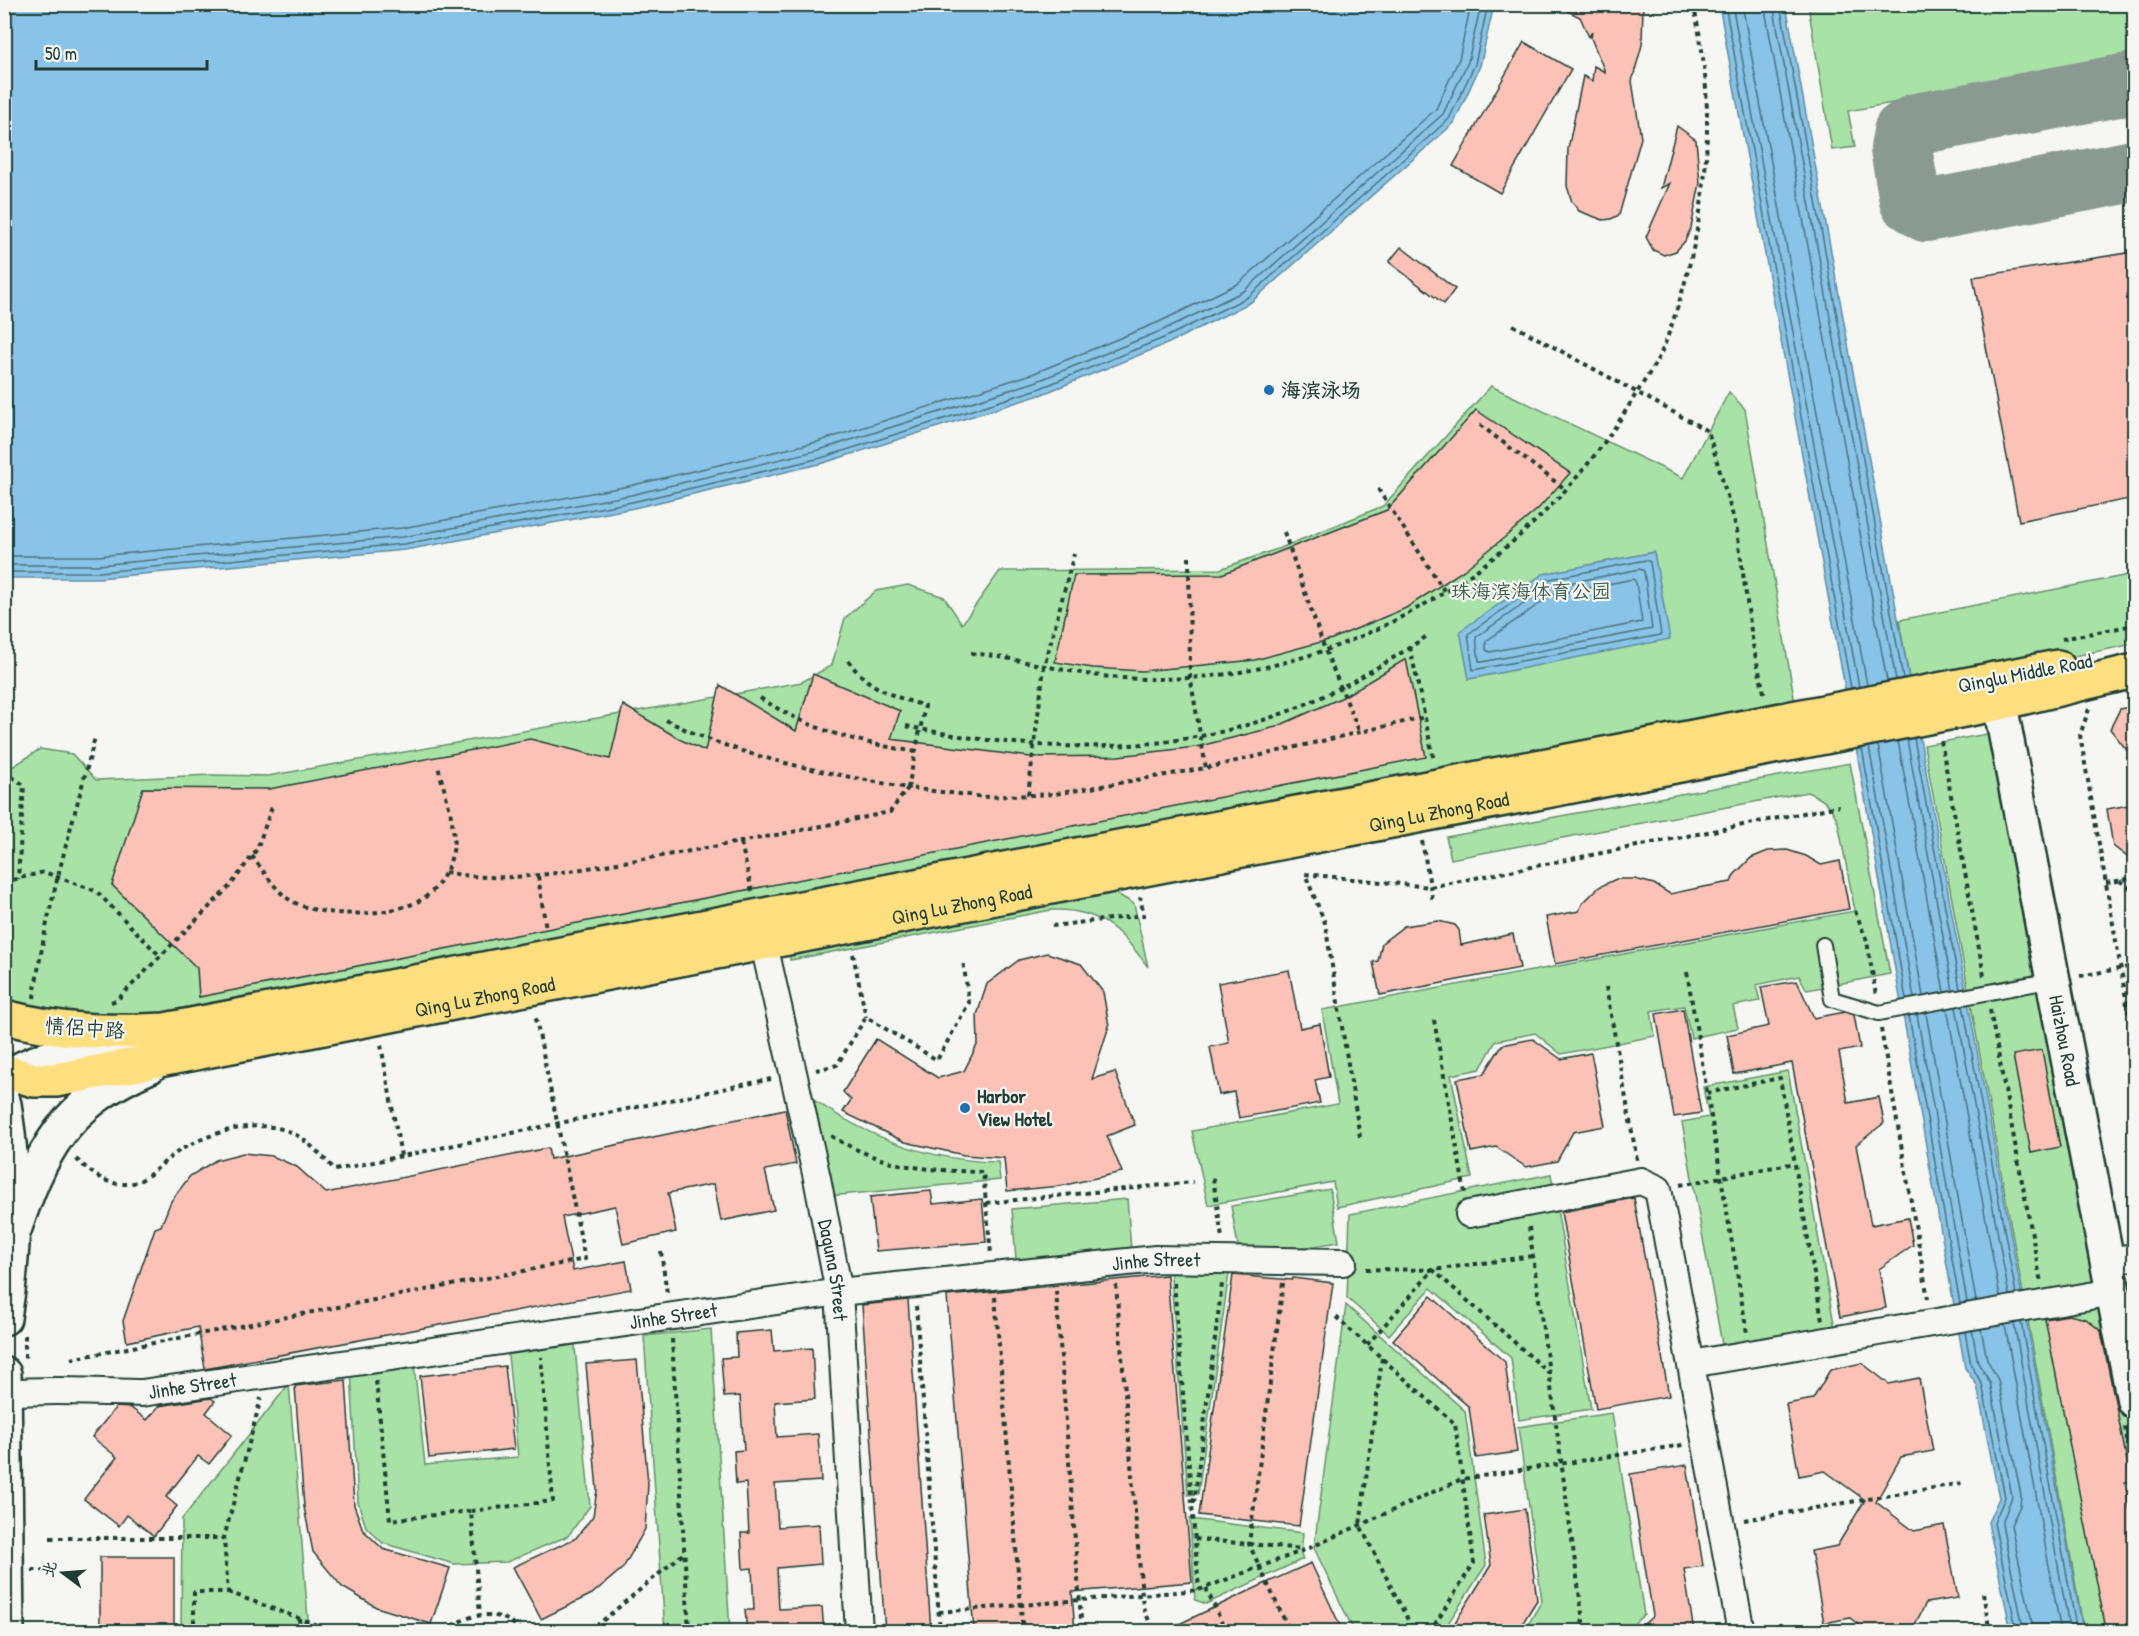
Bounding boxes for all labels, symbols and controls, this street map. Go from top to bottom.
scale bar [36,33,207,71]
text: 50 m [45,41,77,66]
place label: 海滨泳场 [1281,376,1361,403]
marker: 海滨泳场 [1262,383,1276,397]
park label: 珠海滨海体育公园 [1451,577,1611,604]
street label: Qinglu Middle Road [1956,646,2094,699]
street label: Qing Lu Zhong Road [1366,784,1511,838]
street label: Qing Lu Zhong Road [889,877,1034,931]
street label: Qing Lu Zhong Road [412,970,557,1023]
street label: Haizhou Road [2043,992,2087,1088]
street label: 情侶中路 [44,1011,127,1044]
place label: Harbor View Hotel [977,1082,1053,1132]
marker: Harbor View Hotel [958,1101,972,1115]
street label: Daguna Street [812,1217,855,1323]
street label: Jinhe Street [1110,1245,1202,1277]
street label: Jinhe Street [628,1296,720,1335]
street label: Jinhe Street [147,1365,239,1405]
north arrow [33,1543,93,1603]
text: 北 [36,1558,61,1580]

